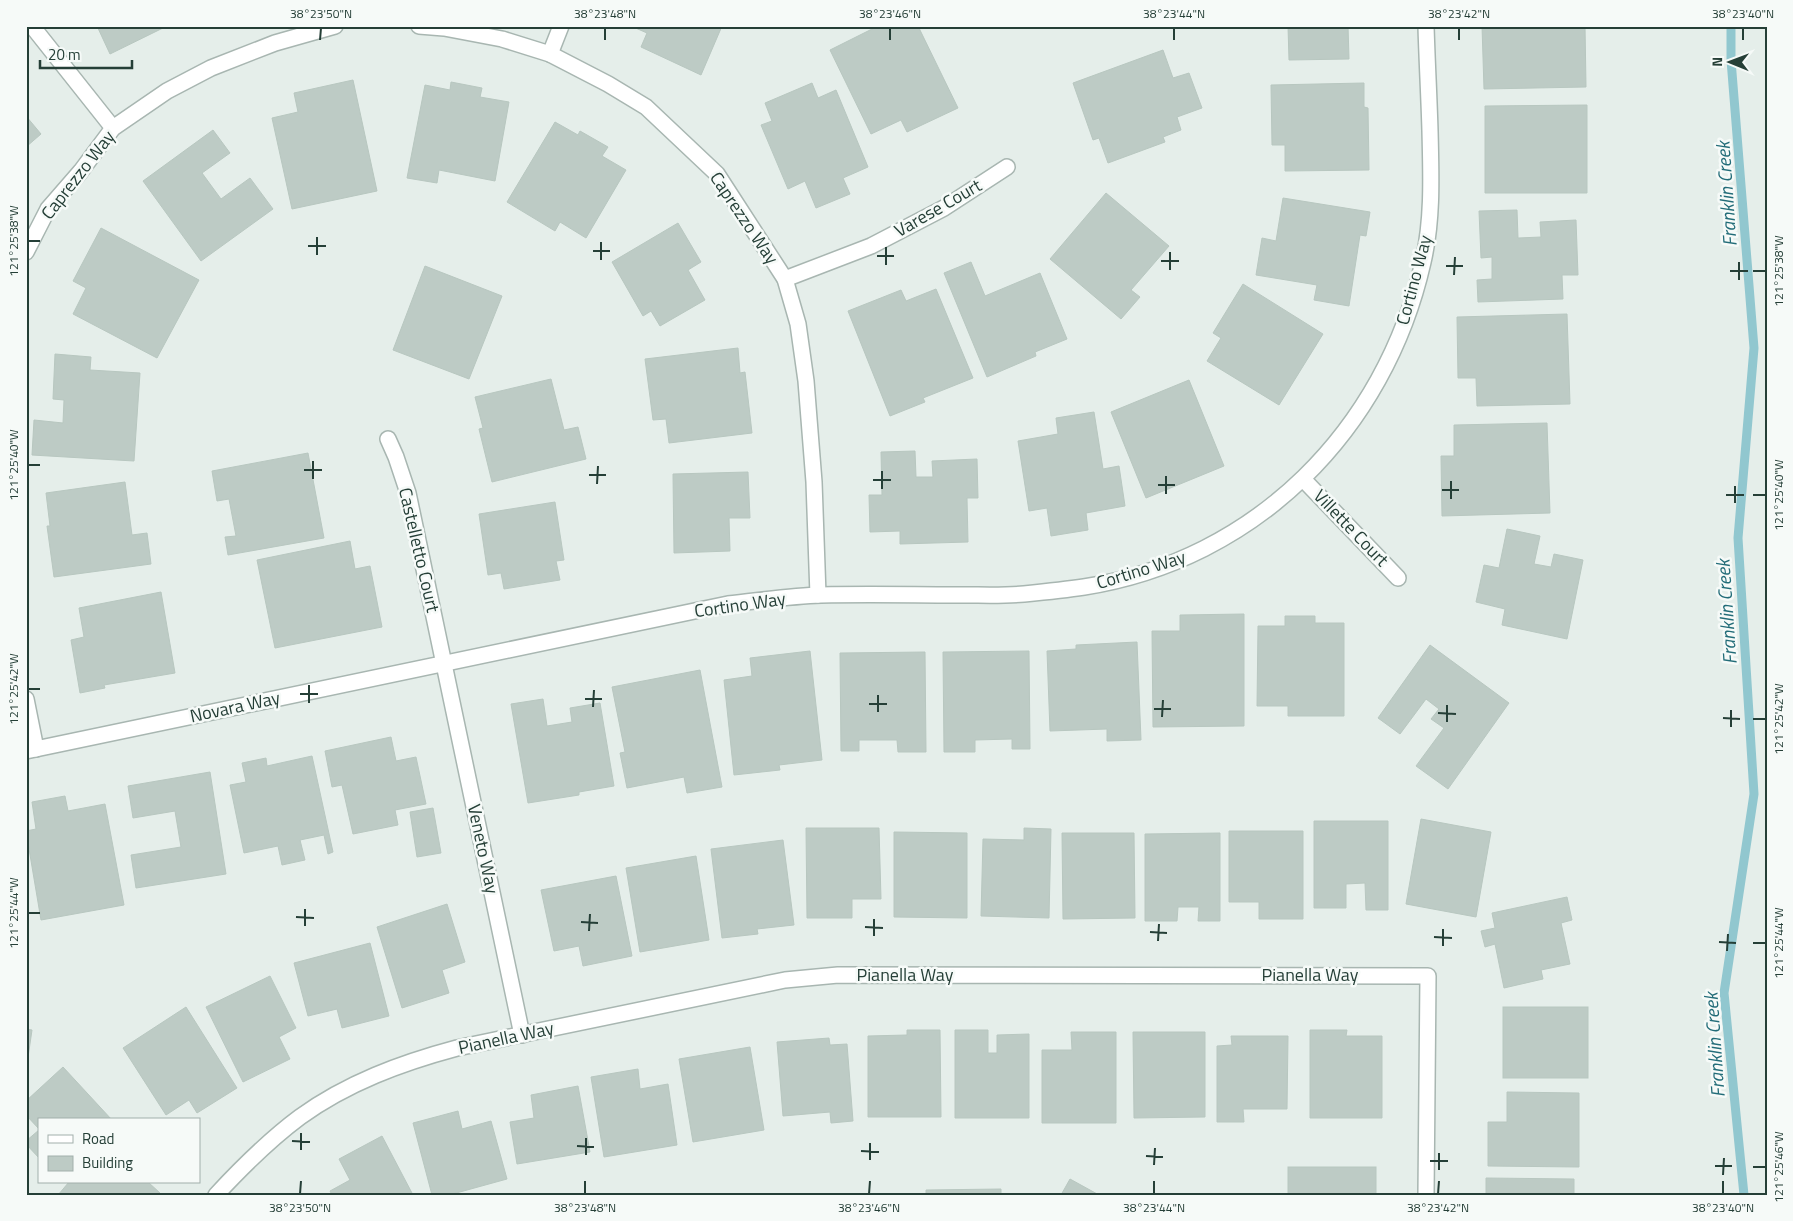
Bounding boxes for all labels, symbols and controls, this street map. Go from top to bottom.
text: 38°23'50"N [290,4,352,23]
text: 38°23'48"N [574,4,636,23]
text: 38°23'46"N [859,4,921,23]
text: 38°23'44"N [1143,4,1205,23]
text: 38°23'42"N [1428,4,1490,23]
text: 38°23'40"N [1712,4,1774,23]
scale bar [40,38,132,70]
north arrow [1706,38,1756,88]
text: 20 m [48,43,81,66]
text: N [1706,57,1727,67]
street label: Caprezzo Way [34,124,121,225]
water label: Franklin Creek [1707,138,1744,247]
street label: Caprezzo Way [703,166,786,270]
street label: Varese Court [889,171,987,243]
text: 121°25'38"W [4,205,23,277]
street label: Cortino Way [1389,232,1439,328]
text: 121°25'38"W [1769,235,1788,307]
text: 121°25'40"W [4,429,23,501]
text: 121°25'40"W [1769,459,1788,531]
street label: Villette Court [1307,483,1396,573]
street label: Castelletto Court [392,485,447,616]
street label: Cortino Way [1093,543,1189,596]
water label: Franklin Creek [1707,556,1744,665]
street label: Cortino Way [692,585,788,624]
text: 121°25'42"W [4,653,23,725]
text: 121°25'42"W [1769,683,1788,755]
street label: Novara Way [187,684,283,729]
street label: Veneto Way [461,802,506,896]
text: 121°25'44"W [4,877,23,949]
text: 121°25'44"W [1769,907,1788,979]
street label: Pianella Way [857,961,954,988]
street label: Pianella Way [1262,961,1359,988]
water label: Franklin Creek [1695,989,1732,1098]
street label: Pianella Way [456,1014,556,1061]
legend [38,1118,200,1184]
text: Road [82,1127,114,1150]
text: 121°25'46"W [1769,1131,1788,1203]
text: Building [82,1151,133,1174]
text: 38°23'50"N [269,1198,331,1217]
text: 38°23'48"N [554,1198,616,1217]
text: 38°23'46"N [838,1198,900,1217]
text: 38°23'44"N [1123,1198,1185,1217]
text: 38°23'42"N [1407,1198,1469,1217]
text: 38°23'40"N [1692,1198,1754,1217]

